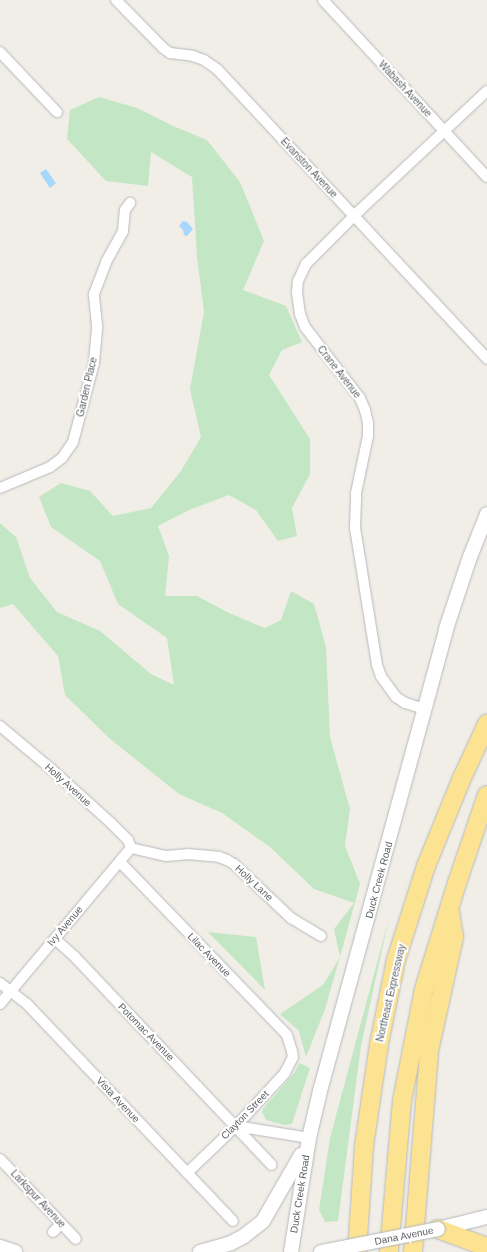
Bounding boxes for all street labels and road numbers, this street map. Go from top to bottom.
street label: Wabash Avenue [376,58,434,120]
street label: Evanston Avenue [278,135,340,201]
street label: Crane Avenue [315,343,363,401]
street label: Garden Place [74,356,100,418]
street label: Holly Avenue [42,761,94,809]
street label: Duck Creek Road [363,840,395,920]
street label: Holly Lane [233,862,275,904]
street label: Ivy Avenue [45,903,85,949]
street label: Lilac Avenue [185,930,233,980]
street label: Northeast Expressway [374,943,408,1043]
street label: Potomac Avenue [115,1001,177,1063]
street label: Vista Avenue [94,1074,142,1126]
street label: Clayton Street [219,1088,271,1142]
street label: Duck Creek Road [288,1154,312,1234]
street label: Larkspur Avenue [8,1167,68,1231]
street label: Dana Avenue [373,1224,435,1248]

